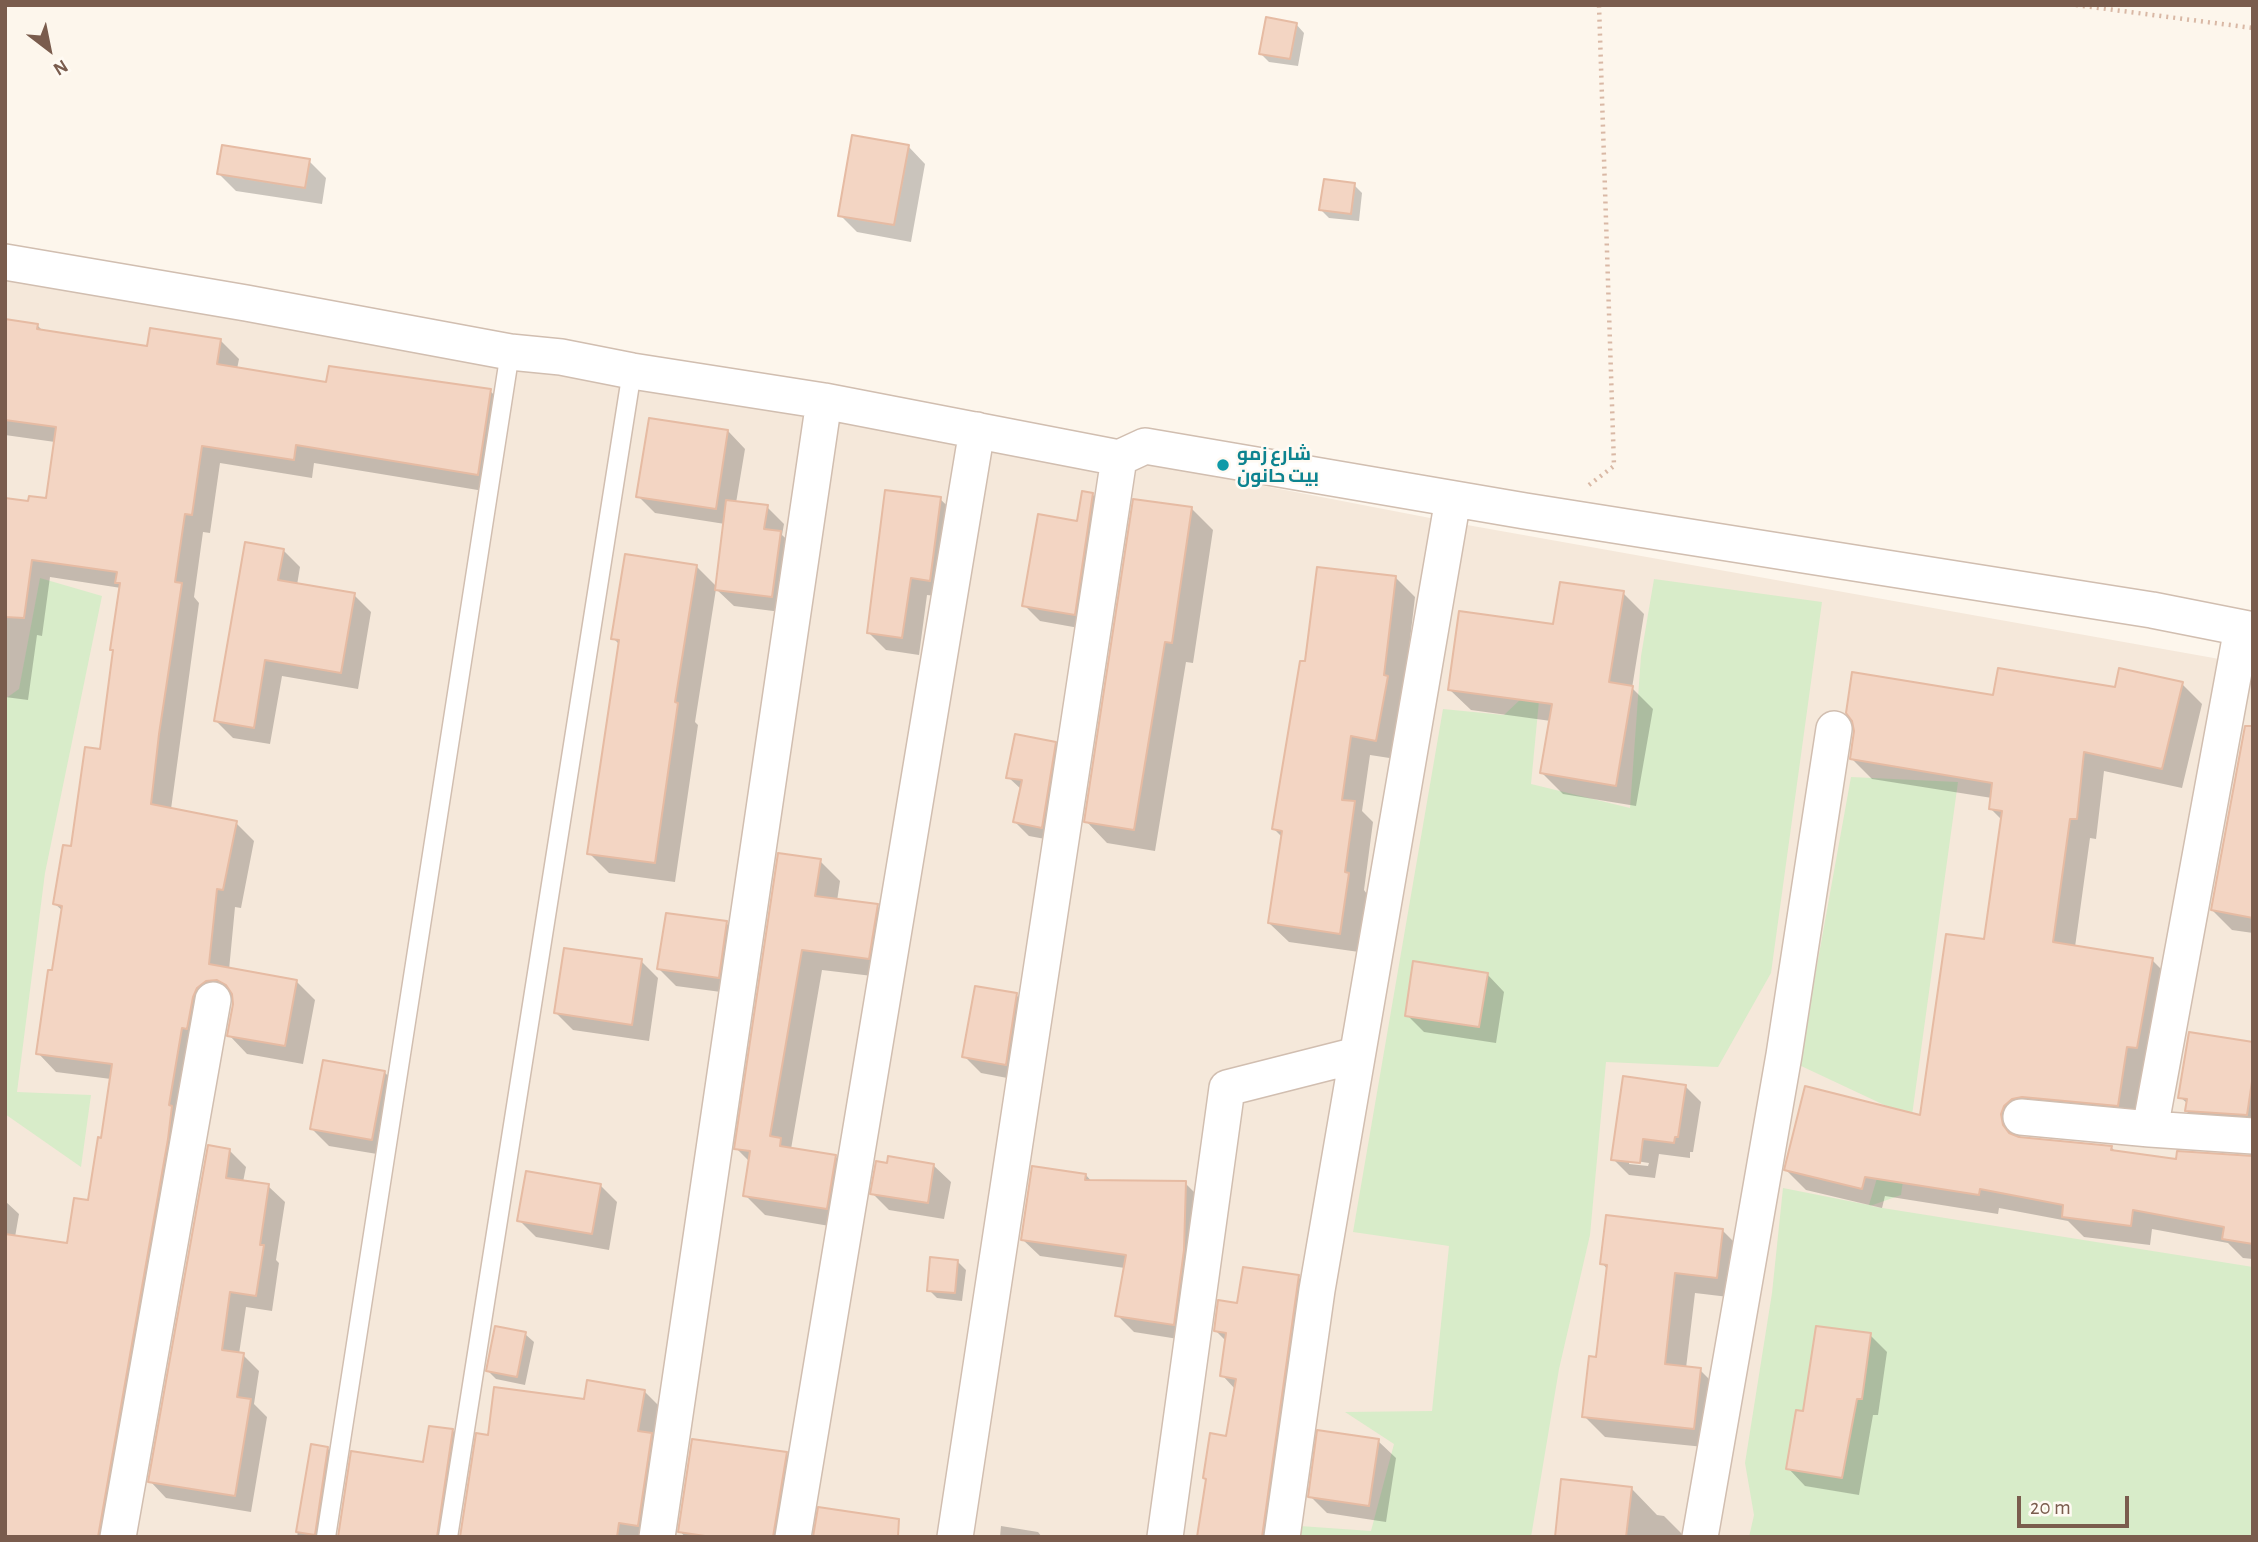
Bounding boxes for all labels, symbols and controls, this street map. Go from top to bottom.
north arrow [14,14,84,84]
text: N [50,56,71,79]
place label: شارع زمو بيت حانون [1237,443,1319,487]
marker: شارع زمو بيت حانون [1215,457,1231,473]
scale bar [2020,1482,2132,1526]
text: 20 m [2030,1497,2071,1518]

